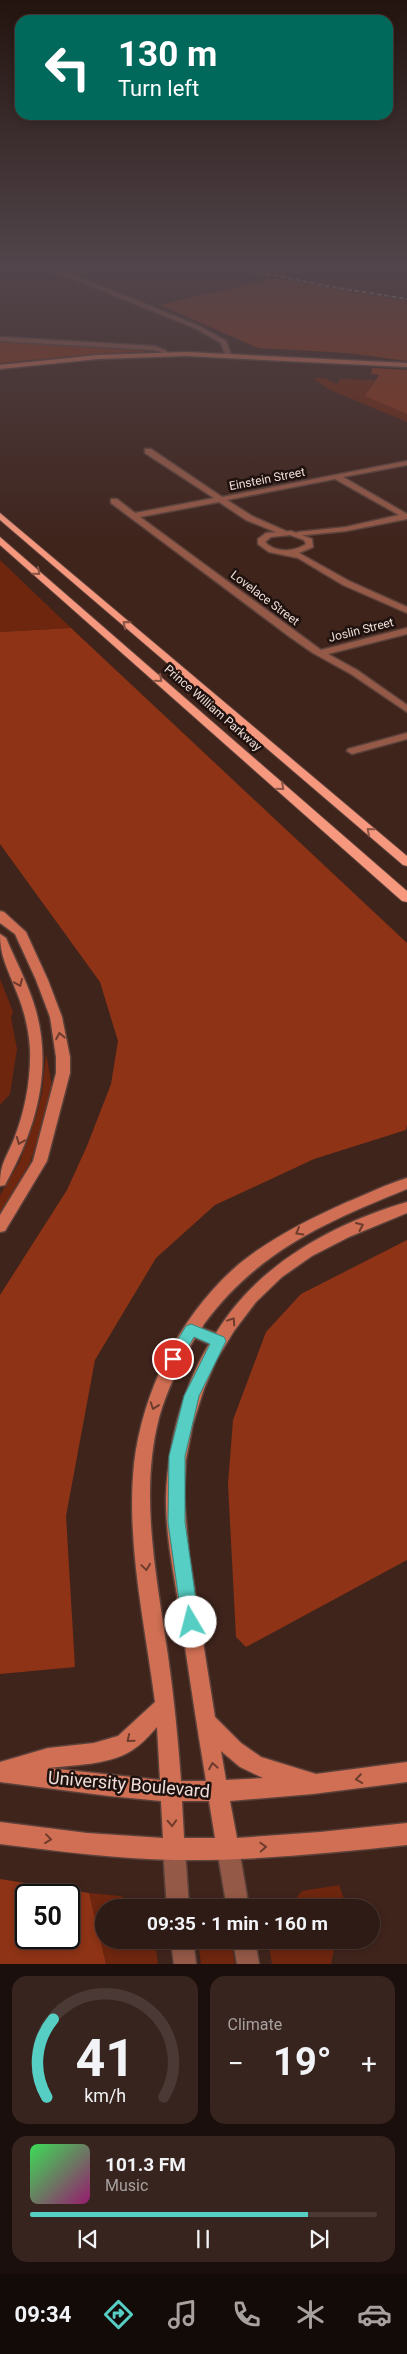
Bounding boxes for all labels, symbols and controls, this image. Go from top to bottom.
text: 130 m [118,34,217,75]
icon: left [35,35,100,100]
text: Turn left [118,76,199,101]
street label: Einstein Street [228,465,306,493]
one-way arrow [31,566,40,575]
street label: Lovelace Street [228,568,302,628]
street label: Joslin Street [327,615,395,645]
one-way arrow [123,621,132,629]
street label: Prince William Parkway [161,662,265,754]
one-way arrow [153,673,162,682]
one-way arrow [275,781,284,790]
one-way arrow [367,828,376,837]
one-way arrow [13,978,23,987]
one-way arrow [55,1031,66,1040]
one-way arrow [16,1136,26,1145]
one-way arrow [355,1221,364,1232]
one-way arrow [295,1225,304,1235]
one-way arrow [225,1318,235,1327]
pin [152,1338,194,1380]
icon: arrive [159,1345,187,1373]
one-way arrow [150,1401,160,1410]
one-way arrow [140,1563,151,1571]
position arrow [164,1595,216,1647]
one-way arrow [127,1734,136,1743]
one-way arrow [209,1762,219,1771]
street label: University Boulevard [47,1766,211,1802]
one-way arrow [354,1773,362,1784]
one-way arrow [167,1819,178,1827]
one-way arrow [45,1833,53,1844]
one-way arrow [259,1841,267,1852]
speed limit sign: 50 [15,1884,80,1949]
text: 09:35 · 1 min · 160 m [147,1912,328,1935]
text: Climate [228,2015,282,2034]
text: 41 [75,2028,135,2089]
text: 19° [273,2040,332,2084]
text: − [228,2047,244,2080]
text: + [361,2047,377,2080]
text: km/h [84,2085,126,2106]
text: 101.3 FM [105,2153,186,2176]
text: Music [105,2176,148,2195]
icon: previous [74,2225,102,2253]
icon: pause [189,2225,217,2253]
icon: next [305,2225,333,2253]
icon: directions [101,2297,136,2332]
icon: music [165,2297,200,2332]
icon: phone [229,2297,264,2332]
icon: climate [293,2297,328,2332]
icon: car [357,2297,392,2332]
text: 09:34 [15,2302,71,2327]

